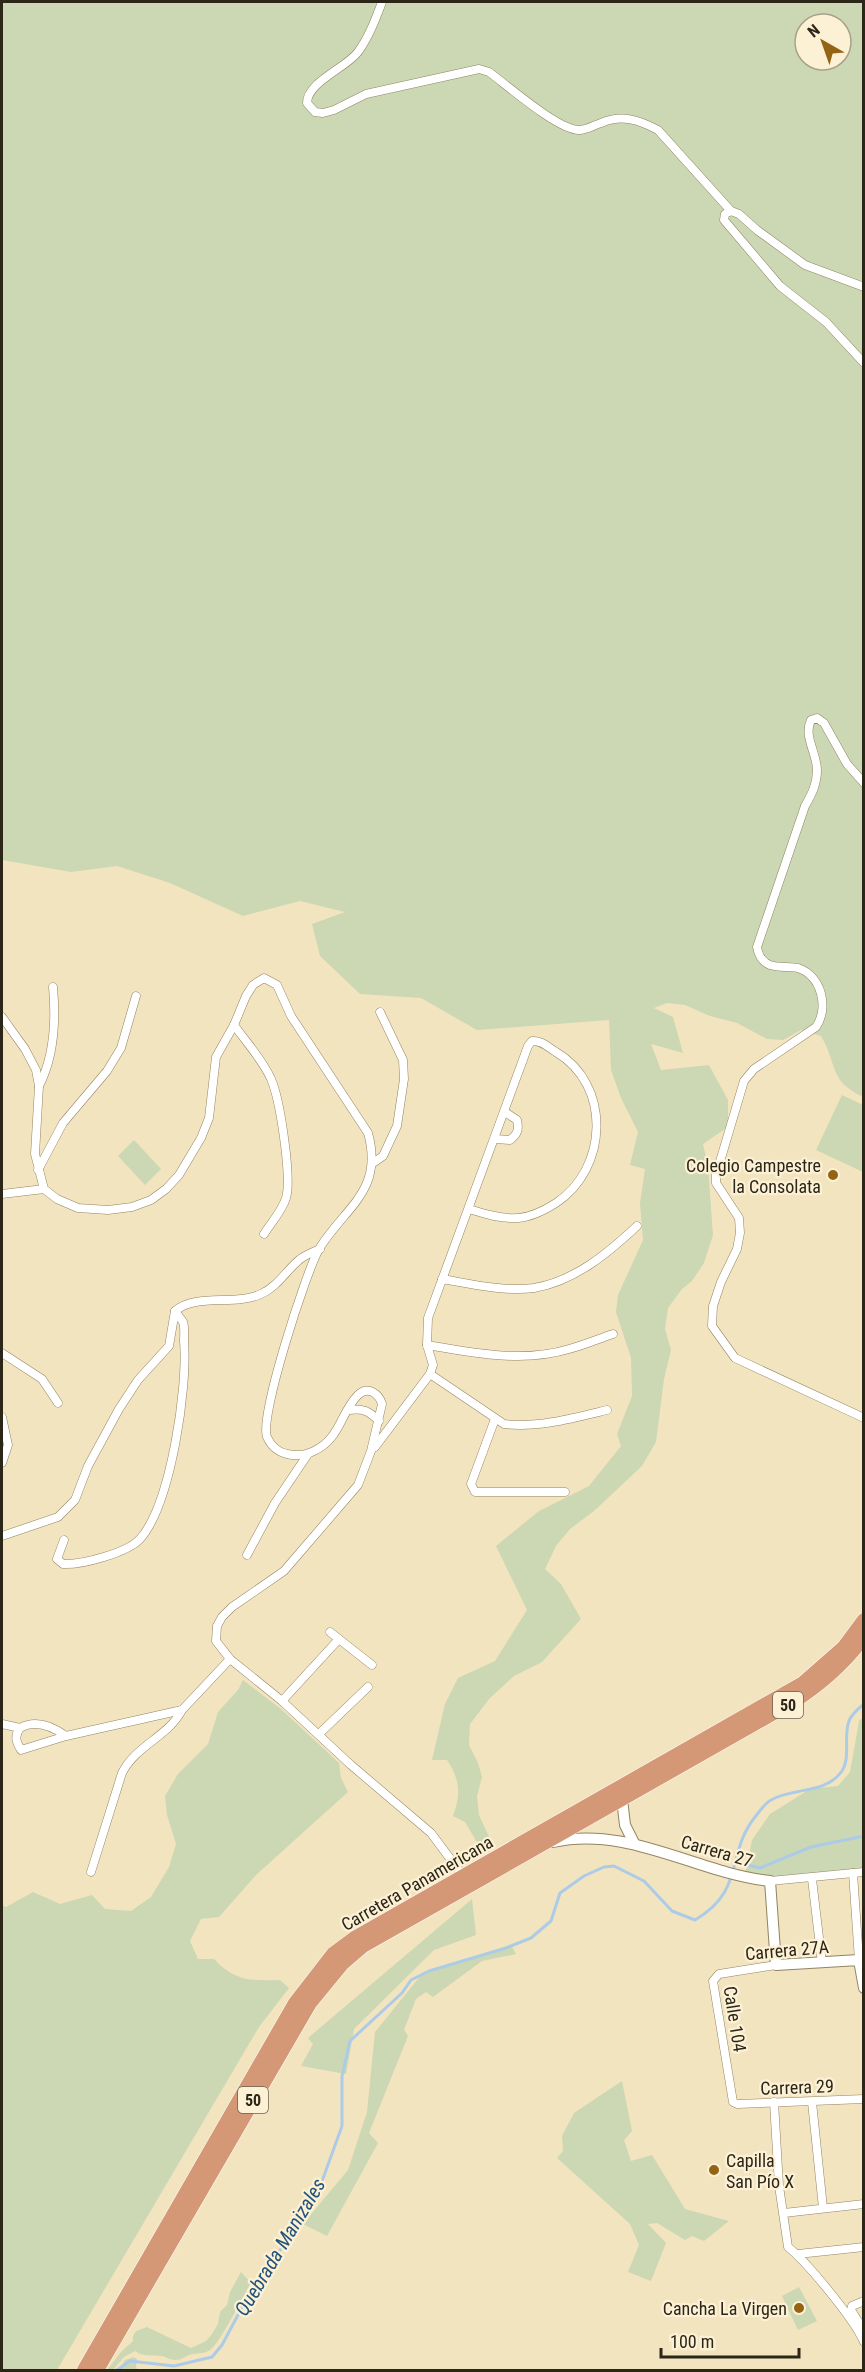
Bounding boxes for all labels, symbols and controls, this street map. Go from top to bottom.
north arrow [793,12,853,72]
text: N [804,20,824,41]
place label: Colegio Campestre la Consolata [686,1155,821,1197]
marker: Colegio Campestre la Consolata [826,1168,840,1182]
road number: 50 [773,1692,803,1718]
street label: Carretera Panamericana [338,1831,496,1935]
street label: Carrera 27 [679,1831,755,1871]
street label: Carrera 27A [744,1936,830,1964]
street label: Calle 104 [719,1985,751,2053]
street label: Carrera 29 [760,2075,834,2099]
road number: 50 [238,2087,268,2113]
place label: Capilla San Pío X [726,2150,794,2192]
marker: Capilla San Pío X [707,2163,721,2177]
water label: Quebrada Manizales [230,2174,331,2320]
place label: Cancha La Virgen [663,2298,787,2319]
marker: Cancha La Virgen [792,2301,806,2315]
scale bar [661,2321,799,2359]
text: 100 m [670,2331,714,2352]

